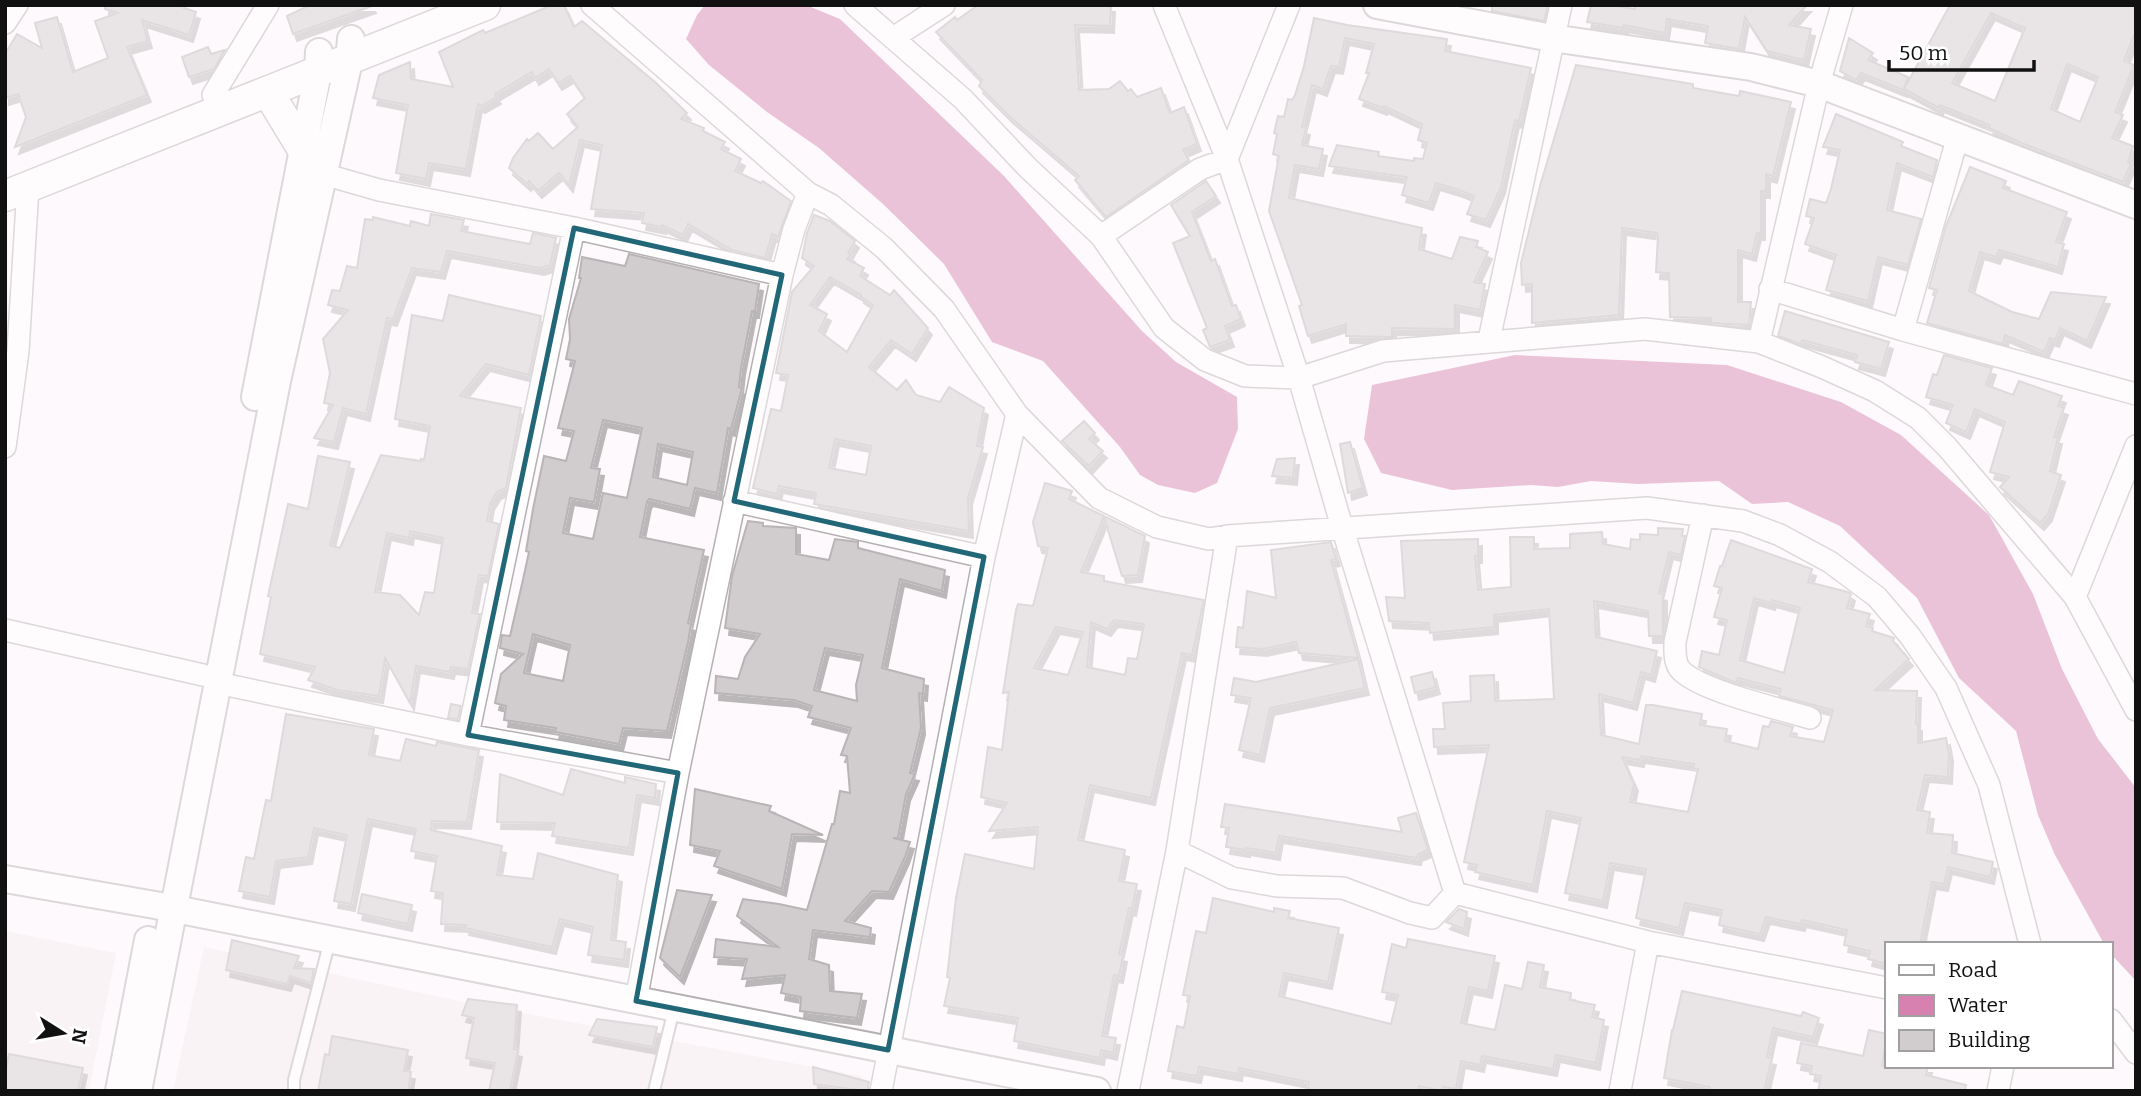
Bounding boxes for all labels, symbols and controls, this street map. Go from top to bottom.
scale bar [1889,28,2034,72]
text: 50 m [1899,40,1948,66]
legend [1885,942,2113,1068]
text: Road [1948,957,1997,983]
text: Water [1948,992,2007,1018]
north arrow [28,998,98,1068]
text: N [66,1027,92,1046]
text: Building [1948,1027,2031,1053]

